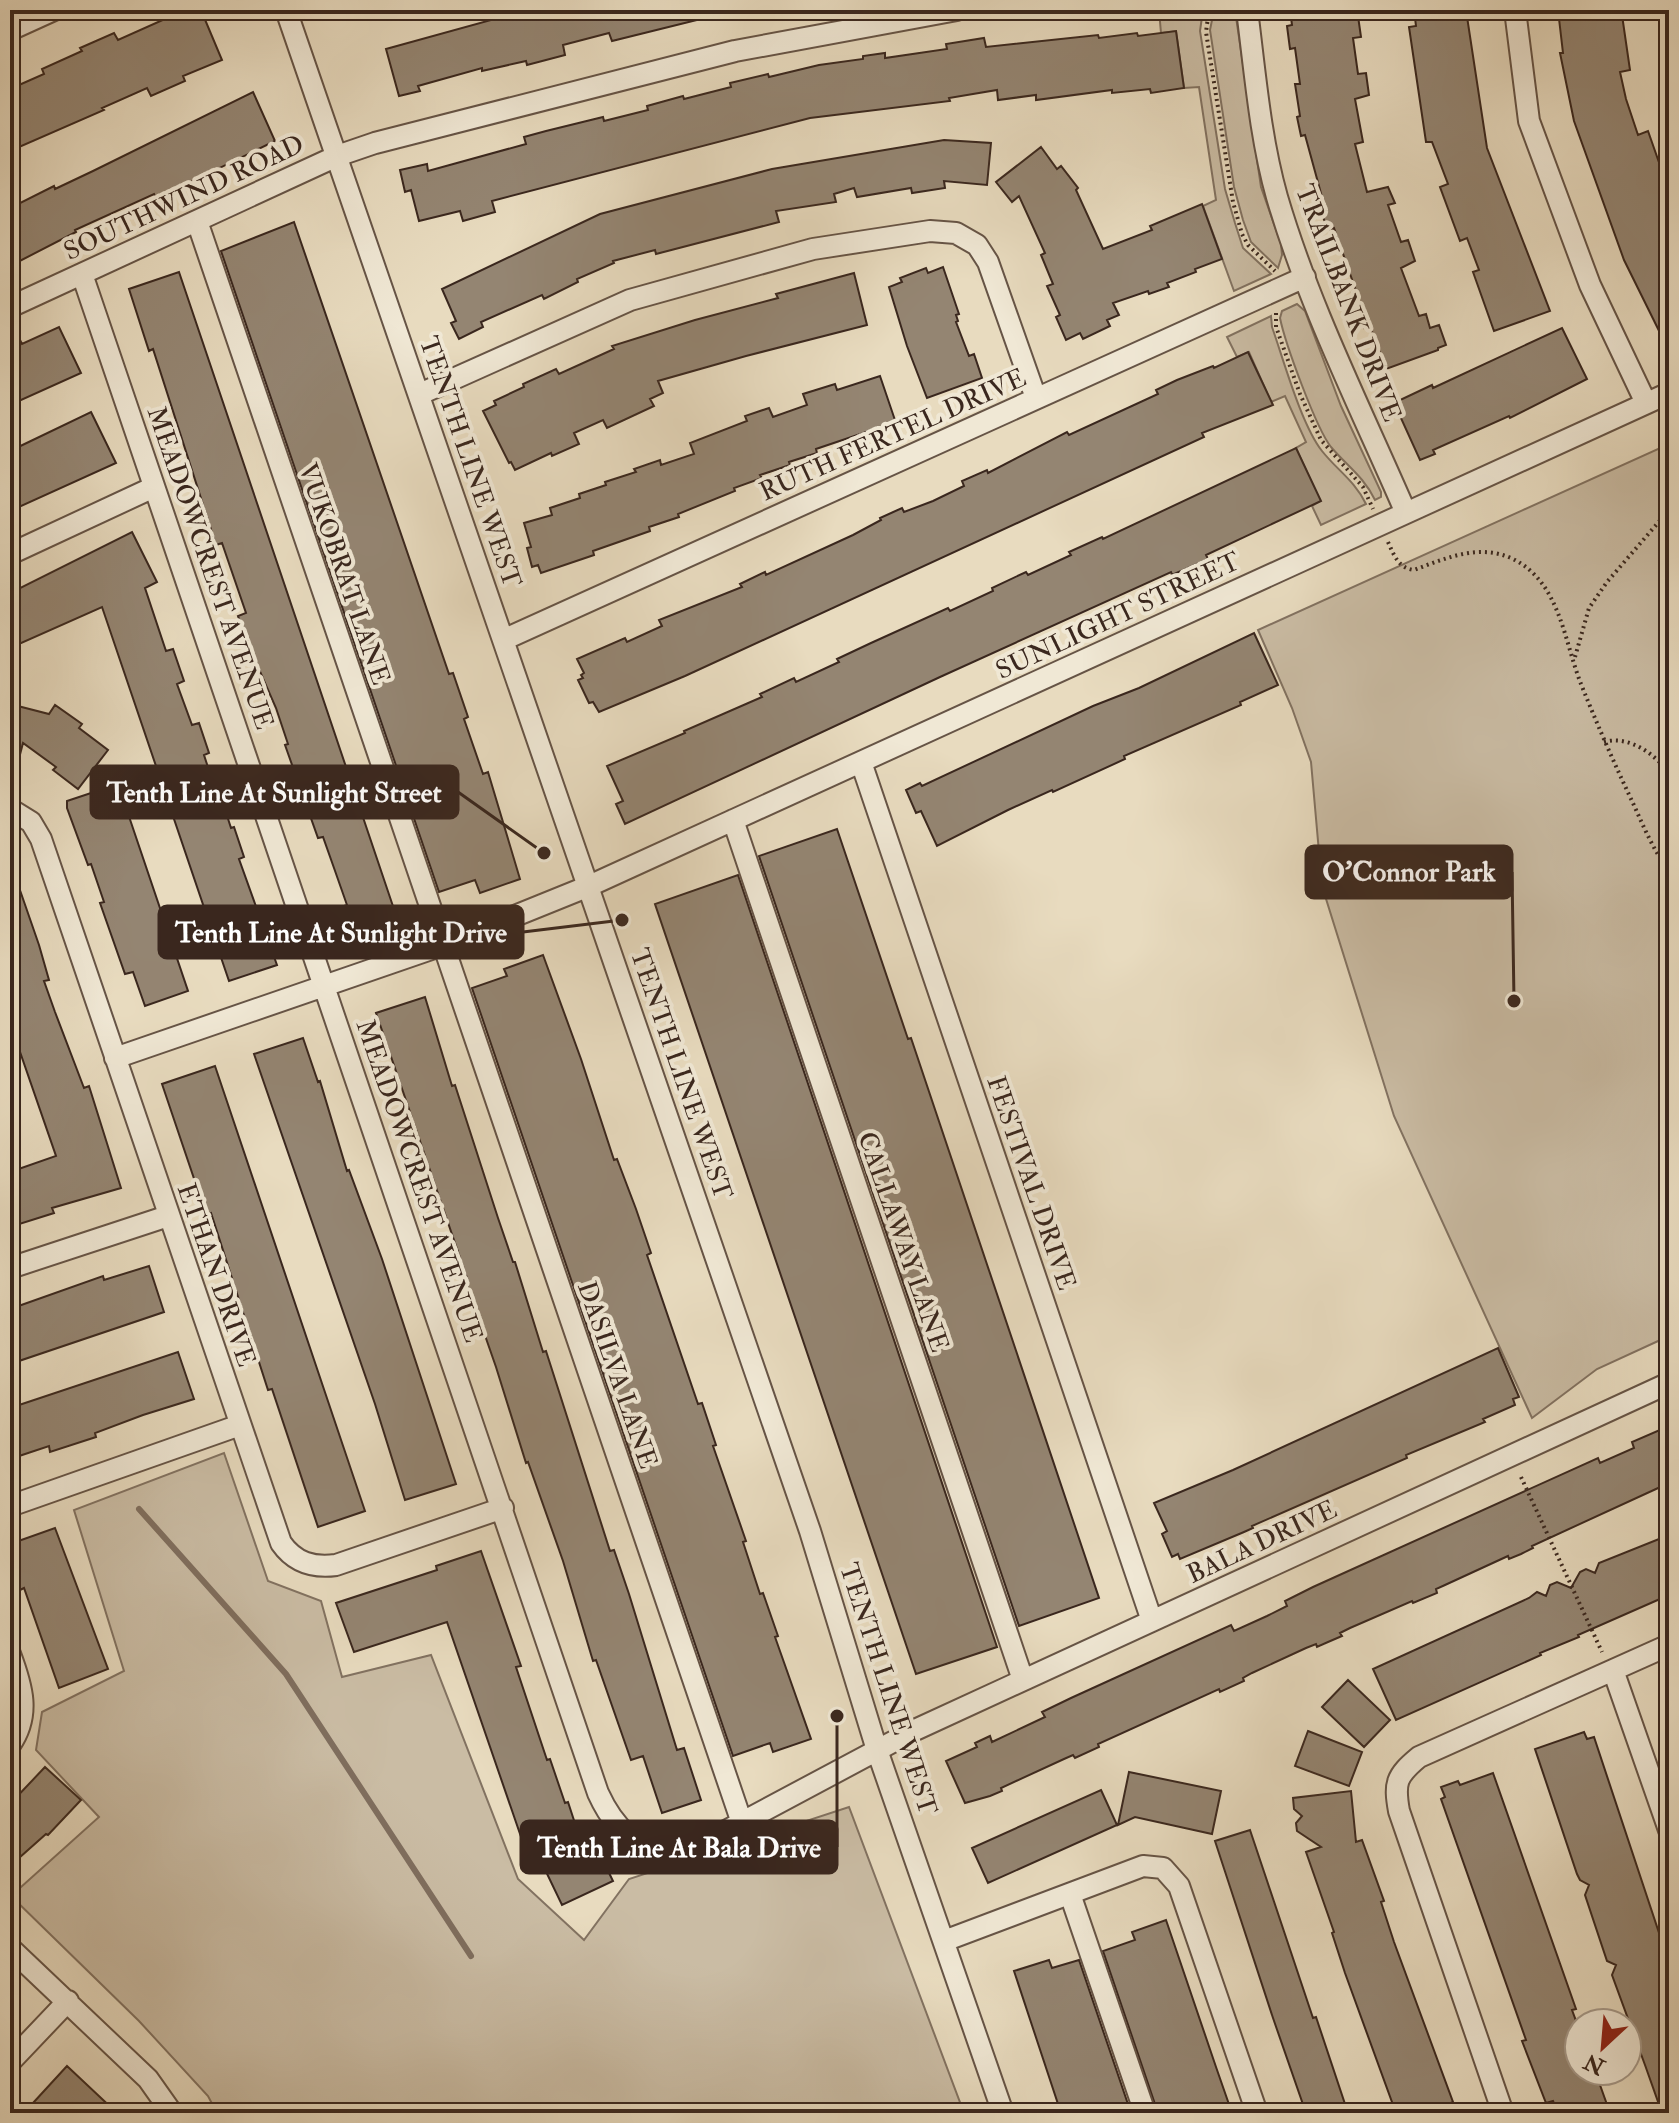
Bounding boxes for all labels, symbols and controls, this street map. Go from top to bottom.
street label: SOUTHWIND ROAD [59,128,309,268]
street label: TRAILBANK DRIVE [1288,180,1408,426]
street label: TENTH LINE WEST [412,332,528,592]
street label: RUTH FERTEL DRIVE [755,362,1031,508]
street label: MEADOWCREST AVENUE [140,402,280,734]
street label: VUKOBRAT LANE [291,459,397,689]
street label: SUNLIGHT STREET [991,545,1245,687]
callout: Tenth Line At Sunlight Street [91,766,458,818]
text: Tenth Line At Sunlight Street [105,776,442,811]
callout: O'Connor Park [1306,846,1512,898]
text: O'Connor Park [1322,855,1496,890]
callout: Tenth Line At Sunlight Drive [159,906,523,958]
text: Tenth Line At Sunlight Drive [174,916,507,951]
street label: TENTH LINE WEST [623,944,739,1204]
street label: MEADOWCREST AVENUE [349,1015,489,1347]
street label: FESTIVAL DRIVE [979,1072,1083,1294]
street label: CALLAWAY LANE [850,1128,956,1356]
street label: ETHAN DRIVE [170,1179,262,1371]
street label: DASILVA LANE [570,1277,664,1473]
street label: BALA DRIVE [1182,1493,1342,1591]
street label: TENTH LINE WEST [832,1559,944,1819]
callout: Tenth Line At Bala Drive [521,1821,837,1873]
text: Tenth Line At Bala Drive [536,1831,821,1866]
north arrow [1563,2007,1643,2087]
text: N [1579,2047,1611,2081]

